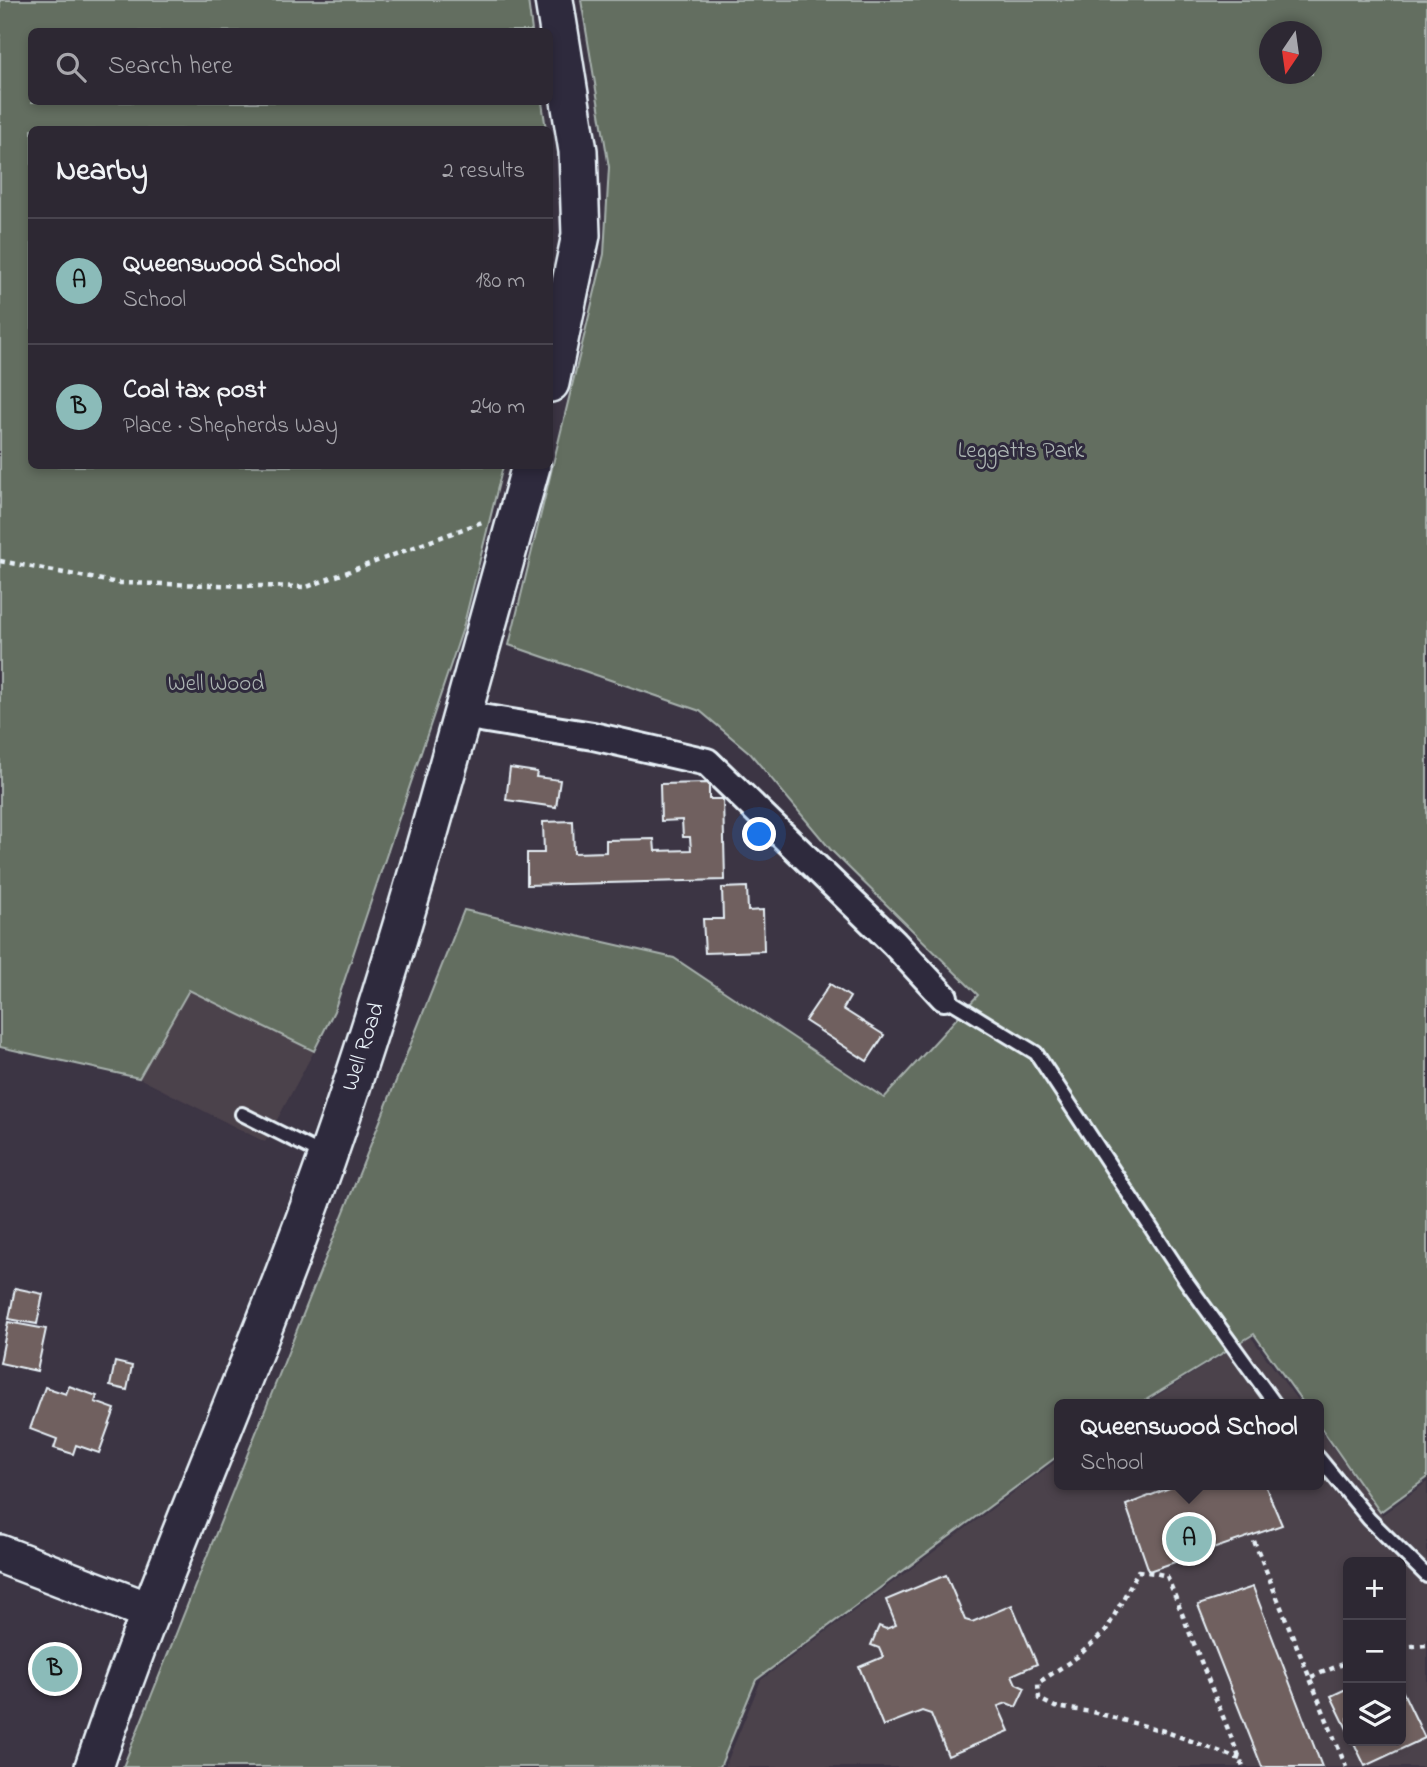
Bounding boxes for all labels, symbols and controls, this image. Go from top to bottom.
north arrow [1259,21,1322,84]
search box [28,28,553,105]
icon: search [52,48,90,86]
text: Search here [108,48,233,86]
text: Nearby [56,150,148,194]
text: 2 results [442,155,525,188]
text: Queenswood School [123,246,340,284]
text: A [72,265,86,298]
text: 180 m [476,265,525,298]
text: School [123,284,186,317]
text: Coal tax post [123,372,266,410]
text: B [71,391,87,424]
text: 240 m [471,391,525,424]
text: Place · Shepherds Way [123,410,338,443]
park label: Leggatts Park [958,435,1085,469]
park label: Well Wood [168,668,264,701]
your location [742,817,776,851]
street label: Well Road [334,998,394,1096]
popup [1054,1399,1324,1490]
text: Queenswood School [1080,1409,1298,1447]
text: School [1080,1447,1143,1480]
pin: A [1166,1513,1212,1565]
map controls [1343,1557,1406,1746]
button: + [1343,1557,1406,1620]
button: − [1343,1620,1406,1683]
pin: B [32,1643,78,1695]
button: layers [1343,1683,1406,1746]

